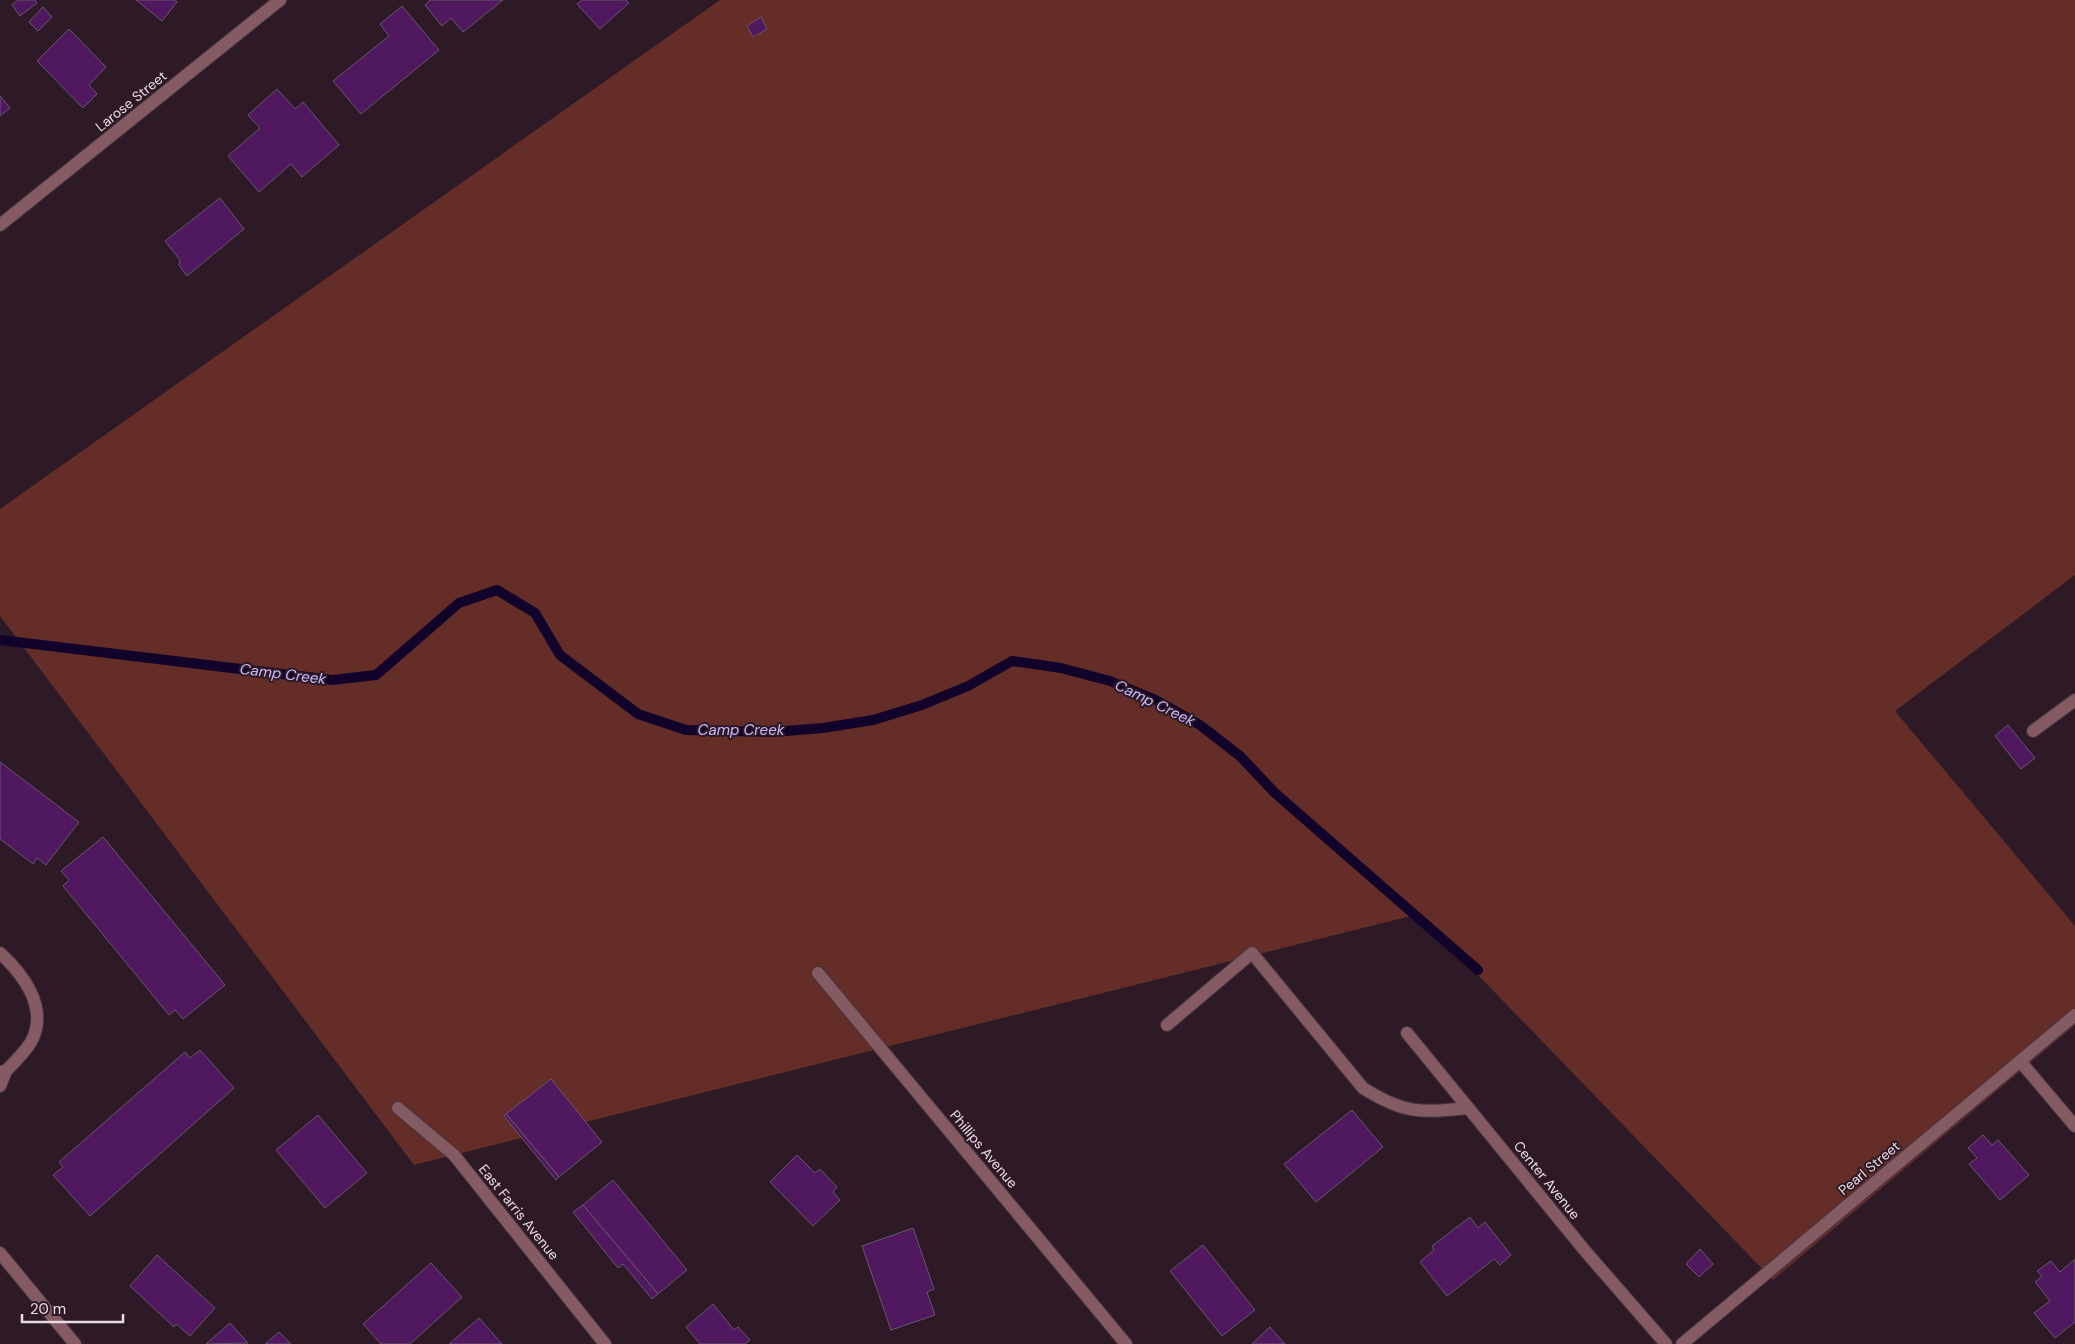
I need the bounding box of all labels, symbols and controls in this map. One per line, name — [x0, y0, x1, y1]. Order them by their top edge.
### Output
street label: Larose Street — [92, 67, 170, 135]
water label: Camp Creek — [239, 659, 328, 689]
water label: Camp Creek — [1112, 675, 1199, 731]
water label: Camp Creek — [698, 720, 785, 740]
street label: Phillips Avenue — [946, 1106, 1022, 1192]
street label: Center Avenue — [1510, 1137, 1584, 1223]
street label: Pearl Street — [1834, 1137, 1904, 1199]
street label: East Farris Avenue — [475, 1160, 563, 1264]
scale bar — [22, 1292, 124, 1324]
text: 20 m — [30, 1299, 66, 1319]

